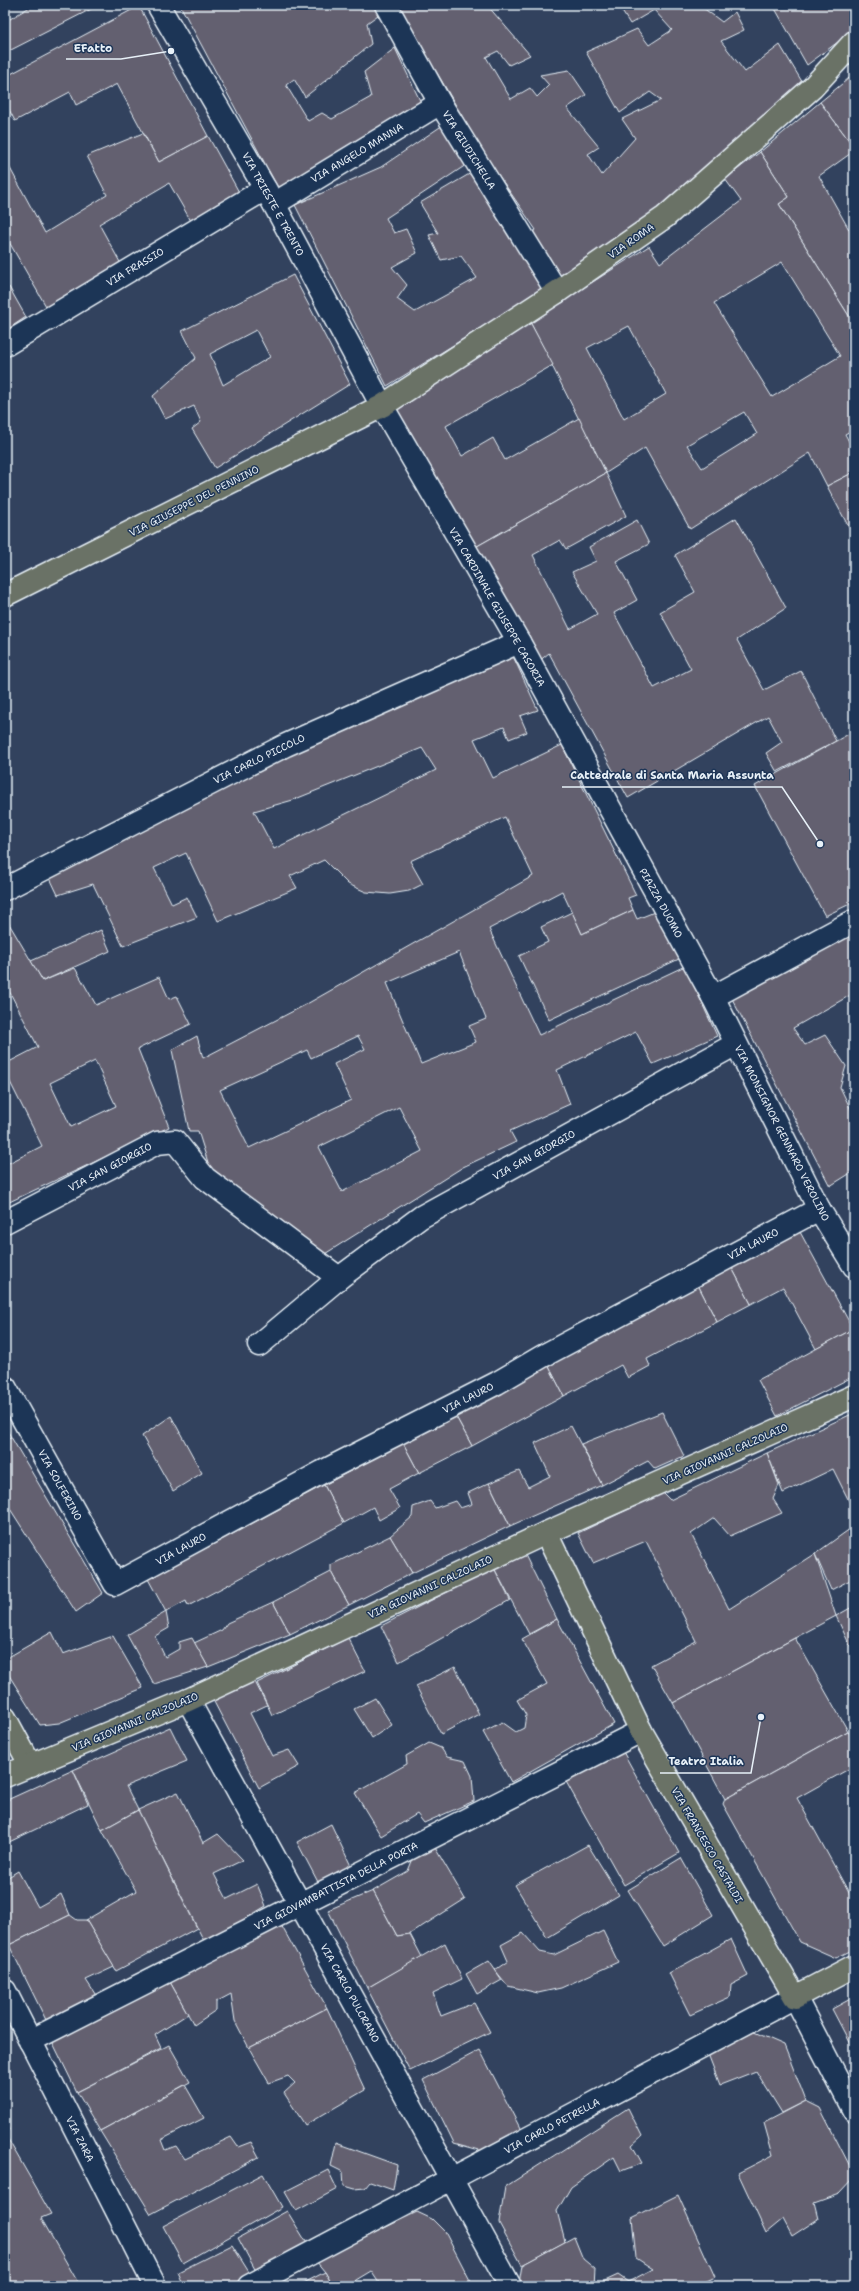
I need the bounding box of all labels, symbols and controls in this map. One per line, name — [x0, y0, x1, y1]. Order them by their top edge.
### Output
callout: EFatto — [66, 36, 121, 59]
text: EFatto — [74, 41, 112, 56]
street label: VIA GIUDICHELLA — [439, 108, 499, 192]
street label: VIA ANGELO MANNA — [308, 120, 406, 186]
street label: VIA TRIESTE E TRENTO — [239, 150, 307, 258]
street label: VIA ROMA — [605, 220, 657, 262]
street label: VIA FRASSIO — [104, 245, 166, 289]
street label: VIA GIUSEPPE DEL PENNINO — [127, 463, 261, 539]
street label: VIA CARDINALE GIUSEPPE CASORIA — [446, 525, 548, 689]
street label: VIA CARLO PICCOLO — [211, 731, 307, 787]
callout: Cattedrale di Santa Maria Assunta — [562, 764, 782, 787]
text: Cattedrale di Santa Maria Assunta — [570, 768, 774, 783]
street label: PIAZZA DUOMO — [636, 866, 686, 940]
street label: VIA MONSIGNOR GENNARO VEROLINO — [732, 1043, 832, 1223]
street label: VIA SAN GIORGIO — [490, 1127, 578, 1183]
street label: VIA SAN GIORGIO — [66, 1140, 154, 1194]
street label: VIA LAURO — [725, 1225, 781, 1263]
street label: VIA LAURO — [440, 1380, 496, 1416]
street label: VIA GIOVANNI CALZOLAIO — [660, 1420, 790, 1488]
street label: VIA SOLFERINO — [35, 1447, 85, 1523]
street label: VIA LAURO — [153, 1530, 209, 1568]
street label: VIA GIOVANNI CALZOLAIO — [366, 1552, 494, 1622]
street label: VIA GIOVANNI CALZOLAIO — [70, 1689, 200, 1755]
callout: Teatro Italia — [660, 1750, 751, 1773]
text: Teatro Italia — [669, 1754, 744, 1769]
street label: VIA FRANCESCO CASTALDI — [668, 1785, 746, 1906]
street label: VIA GIOVAMBATTISTA DELLA PORTA — [252, 1839, 420, 1933]
street label: VIA CARLO PULCRANO — [317, 1941, 383, 2045]
street label: VIA CARLO PETRELLA — [502, 2095, 602, 2157]
street label: VIA ZARA — [63, 2114, 97, 2164]

